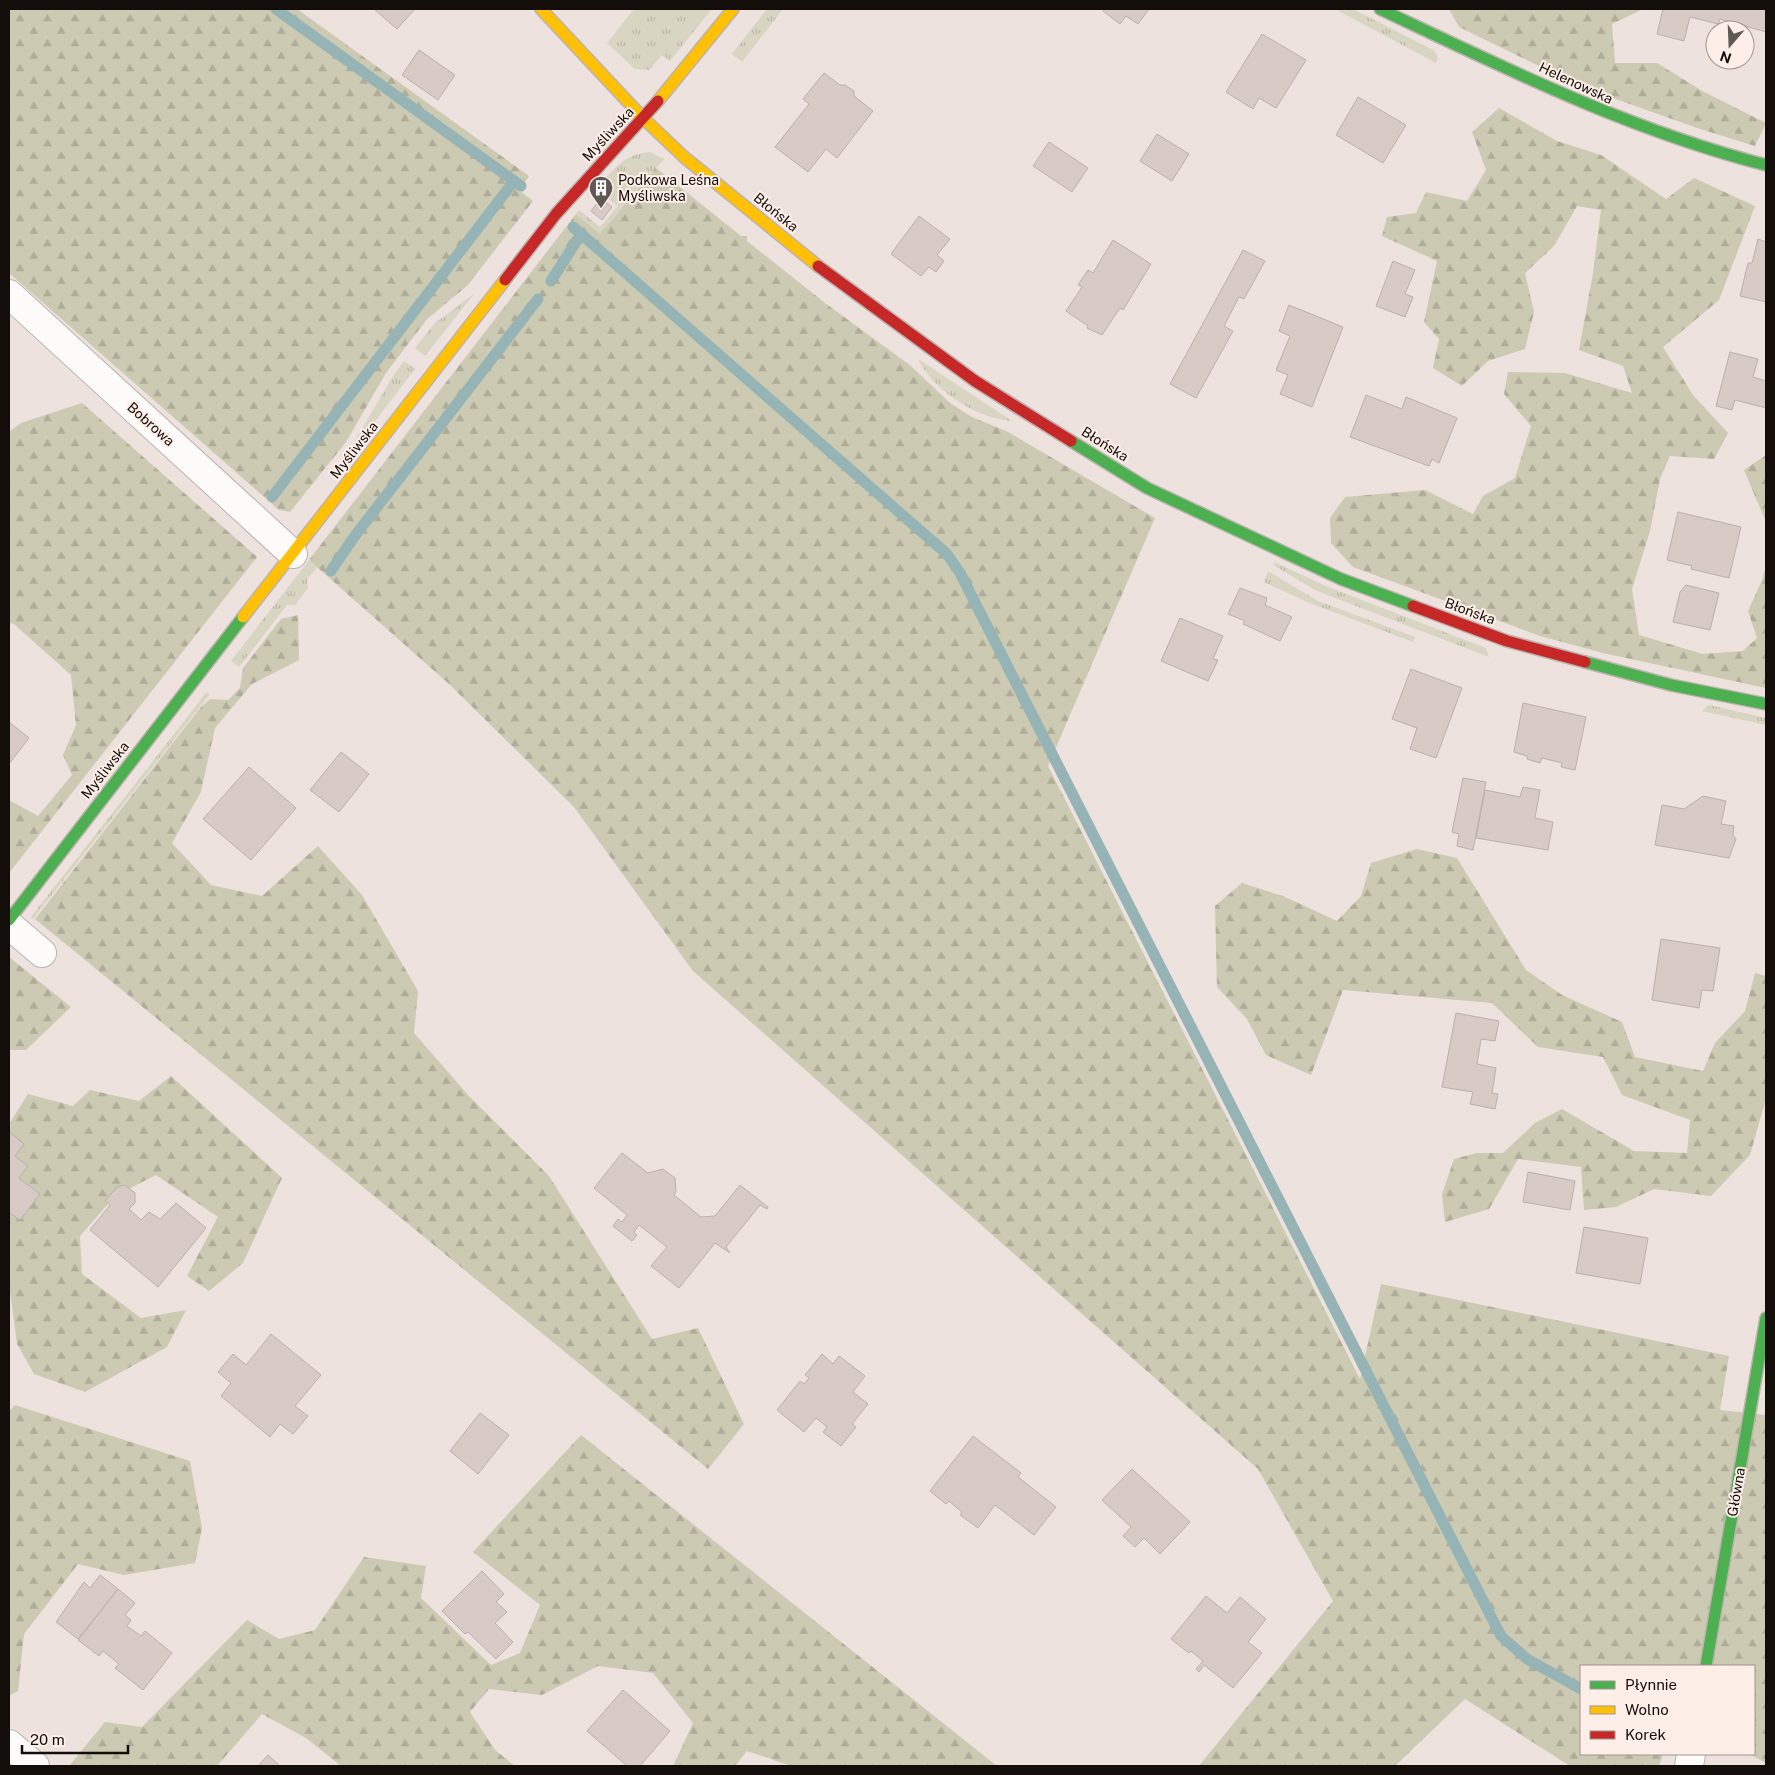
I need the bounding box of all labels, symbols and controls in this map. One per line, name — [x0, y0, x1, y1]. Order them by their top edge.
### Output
north arrow — [1705, 20, 1755, 70]
text: N — [1718, 48, 1734, 67]
street label: Helenowska — [1537, 59, 1615, 107]
street label: Myśliwska — [579, 104, 637, 164]
place label: Podkowa Leśna Myśliwska — [618, 172, 719, 204]
building icon: Podkowa Leśna Myśliwska — [588, 175, 614, 209]
street label: Błońska — [751, 189, 801, 235]
street label: Bobrowa — [124, 399, 178, 449]
street label: Myśliwska — [327, 418, 381, 482]
street label: Błońska — [1079, 423, 1131, 465]
street label: Błońska — [1443, 595, 1497, 627]
street label: Myśliwska — [78, 738, 132, 802]
street label: Główna — [1724, 1466, 1748, 1518]
legend — [1580, 1665, 1755, 1755]
text: Płynnie — [1625, 1676, 1677, 1693]
text: Wolno — [1625, 1701, 1669, 1718]
scale bar — [22, 1722, 129, 1754]
text: Korek — [1625, 1726, 1666, 1743]
text: 20 m — [30, 1731, 65, 1748]

